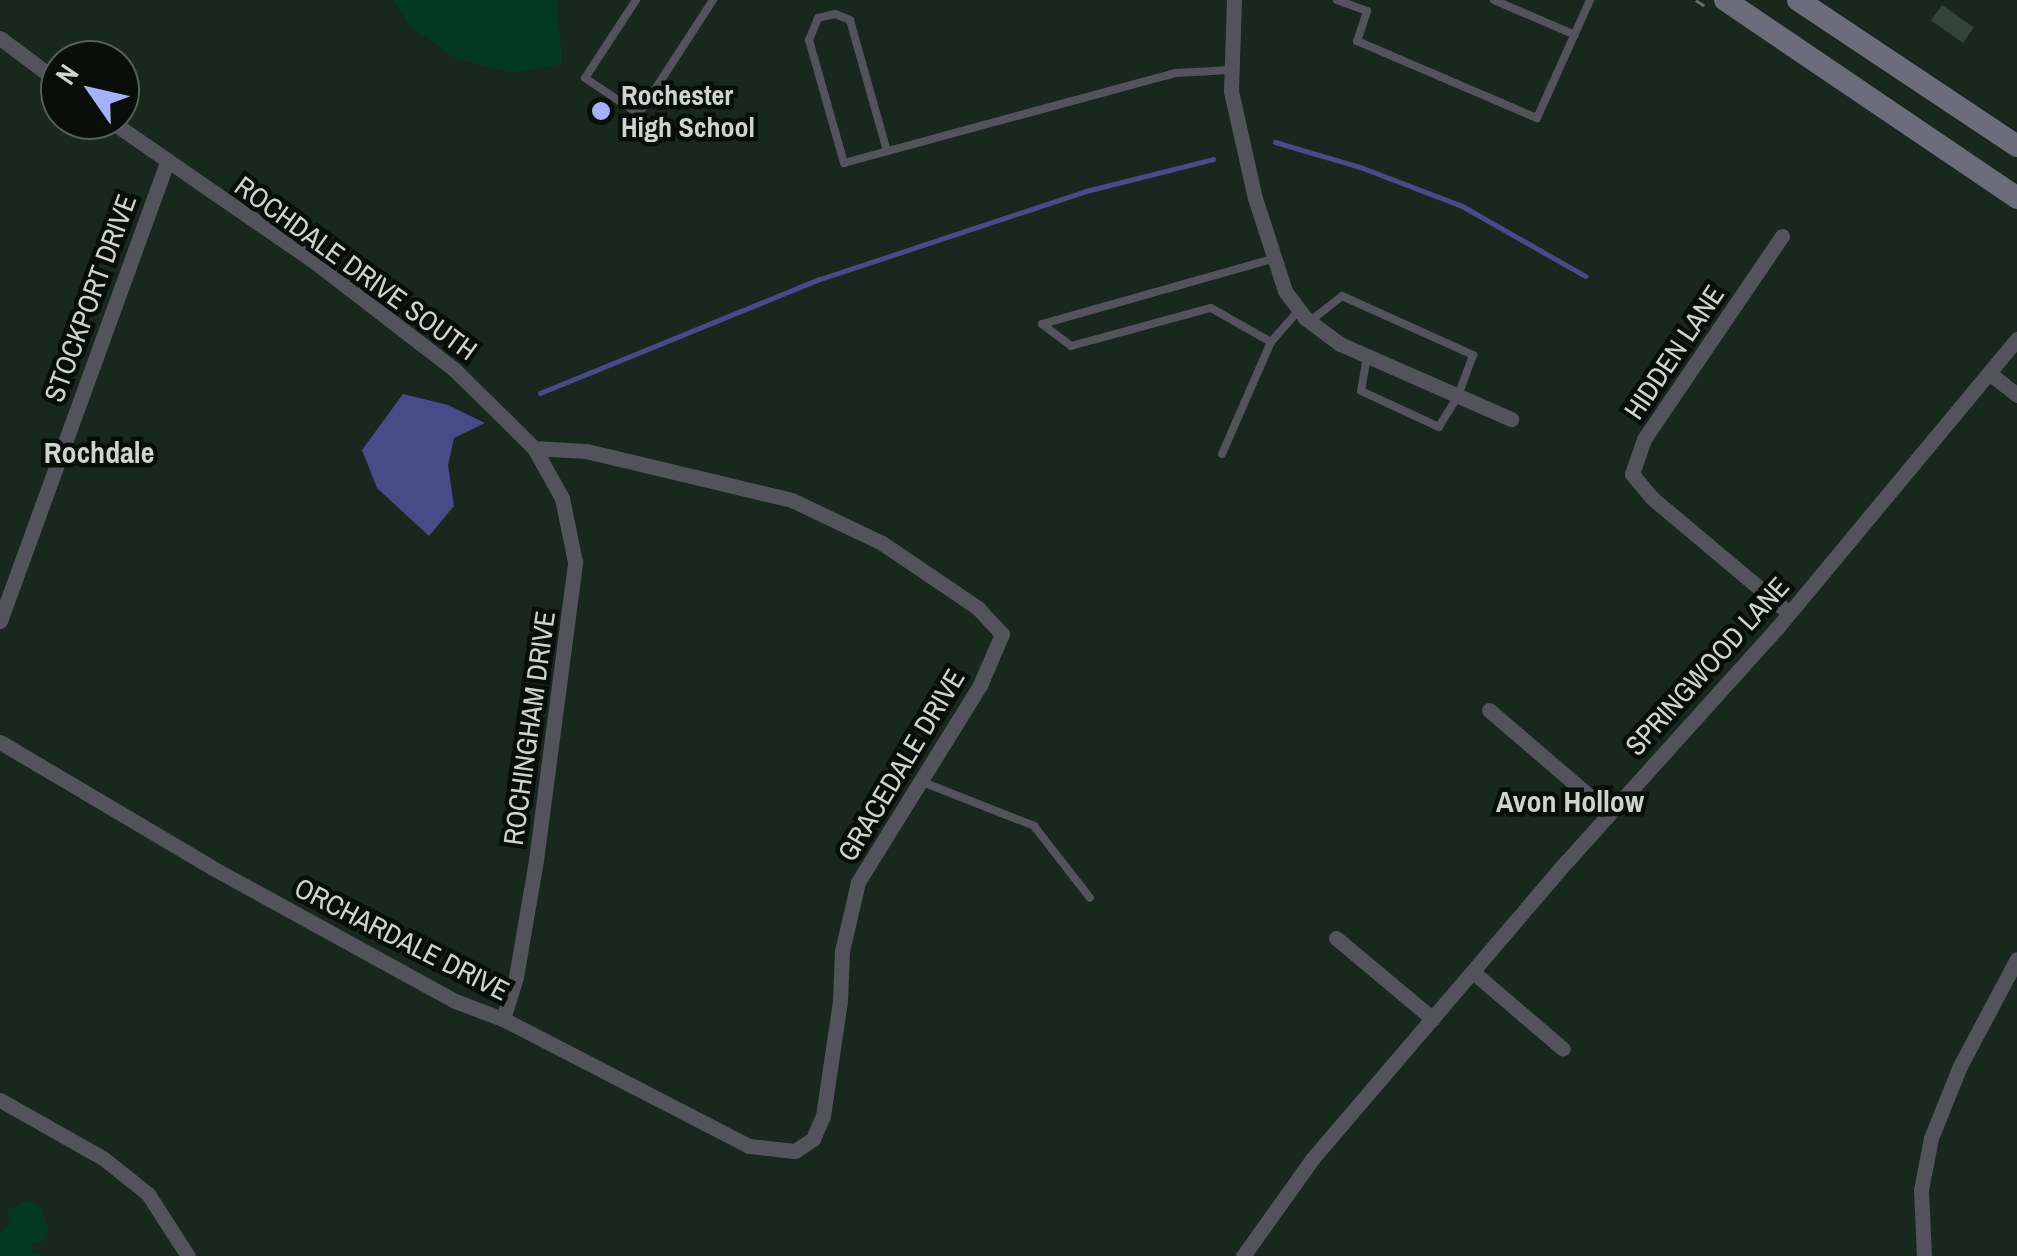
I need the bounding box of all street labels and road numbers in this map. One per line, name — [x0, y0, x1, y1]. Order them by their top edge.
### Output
street label: ROCHDALE DRIVE SOUTH — [228, 169, 484, 367]
street label: STOCKPORT DRIVE — [37, 190, 143, 406]
street label: HIDDEN LANE — [1617, 279, 1731, 425]
street label: SPRINGWOOD LANE — [1618, 570, 1796, 762]
street label: ROCHINGHAM DRIVE — [496, 609, 562, 847]
street label: GRACEDALE DRIVE — [830, 663, 972, 867]
street label: ORCHARDALE DRIVE — [289, 870, 515, 1008]

